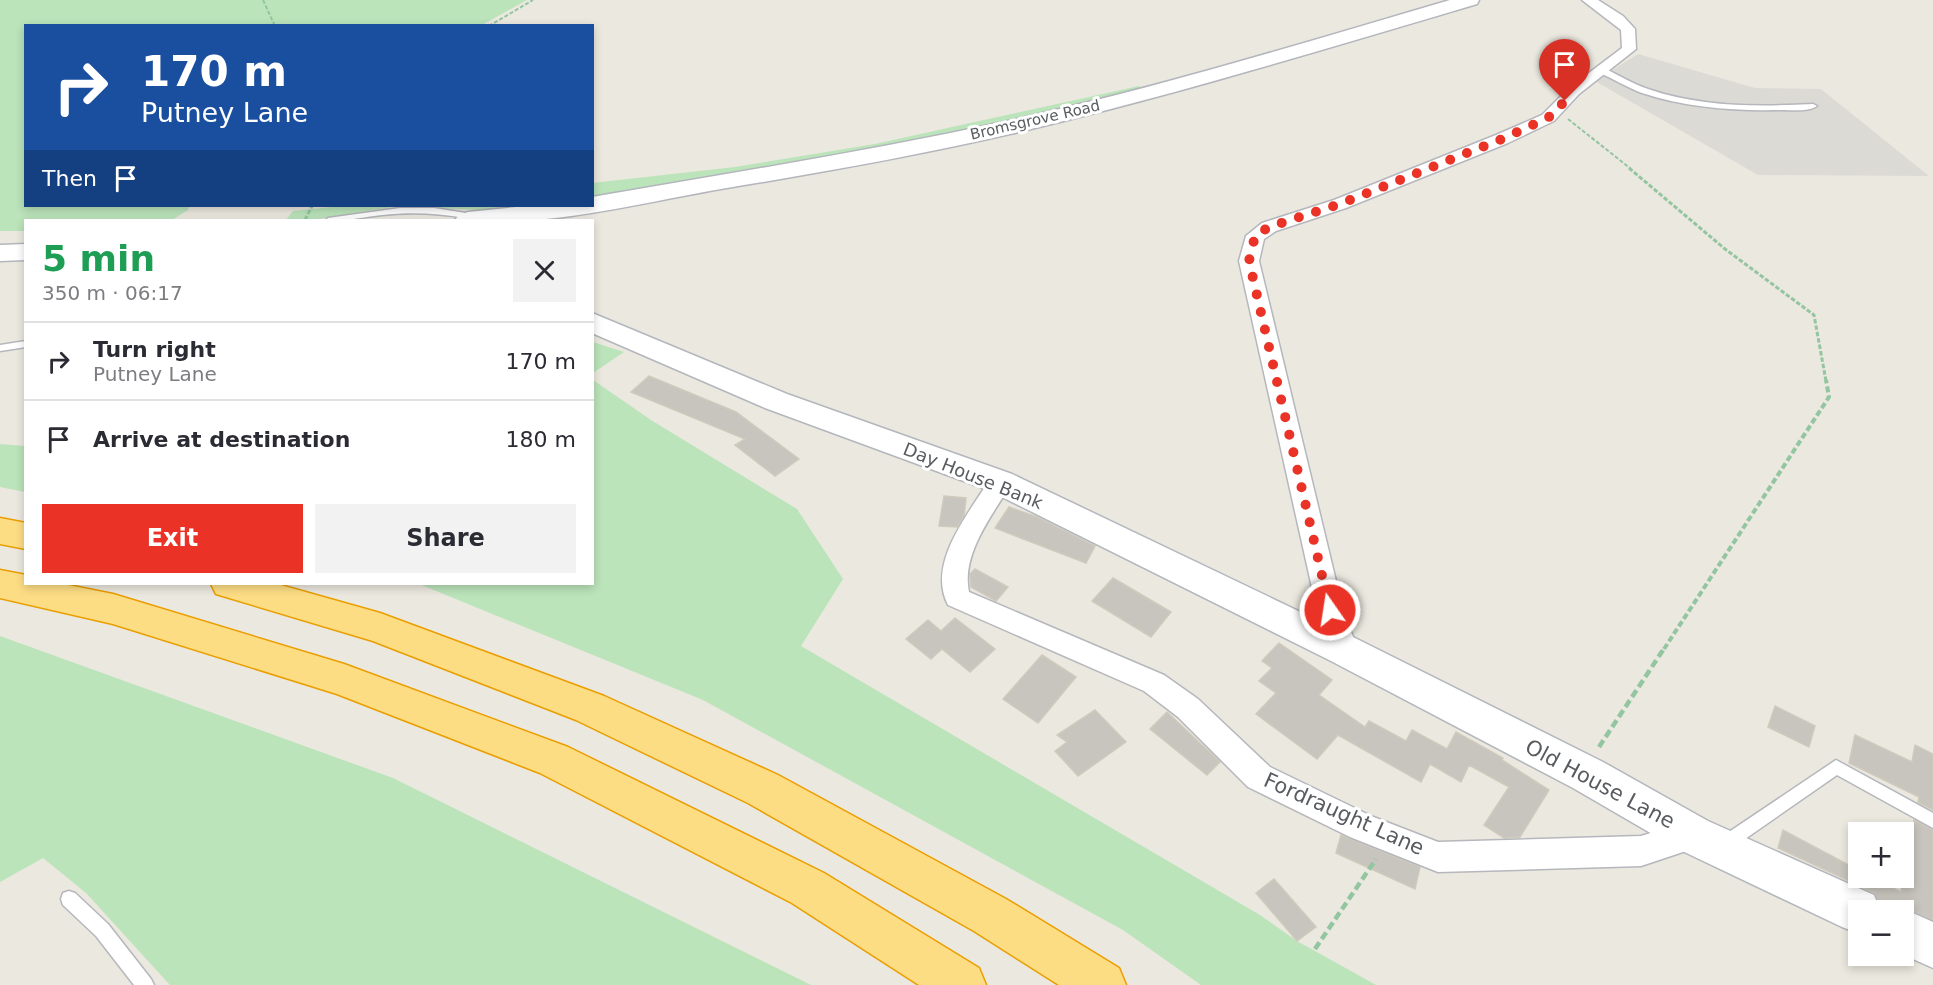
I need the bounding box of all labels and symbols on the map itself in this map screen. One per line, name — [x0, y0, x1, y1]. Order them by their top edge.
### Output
pin — [1539, 39, 1590, 101]
street label: Bromsgrove Road — [968, 96, 1102, 144]
street label: Day House Bank — [900, 438, 1047, 513]
position arrow — [1298, 578, 1362, 642]
street label: Old House Lane — [1521, 735, 1679, 833]
street label: Fordraught Lane — [1260, 768, 1428, 860]

